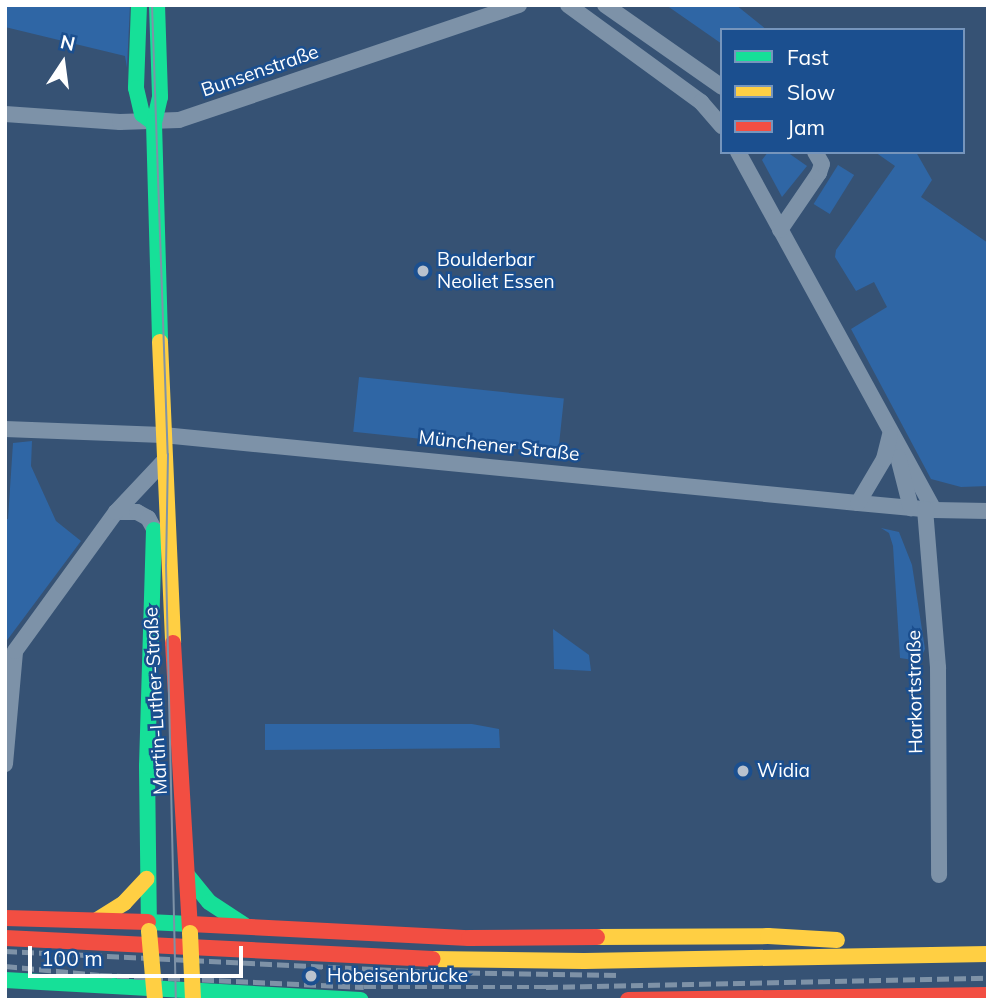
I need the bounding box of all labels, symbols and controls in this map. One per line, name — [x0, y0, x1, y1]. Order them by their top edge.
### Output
north arrow — [28, 28, 98, 98]
legend — [720, 28, 965, 154]
text: N — [58, 29, 77, 56]
street label: Bunsenstraße — [198, 40, 322, 102]
text: Fast — [787, 44, 829, 70]
text: Slow — [787, 79, 835, 105]
text: Jam — [787, 114, 825, 140]
place label: Boulderbar Neoliet Essen — [437, 249, 555, 293]
marker: Boulderbar Neoliet Essen — [415, 263, 431, 279]
street label: Münchener Straße — [417, 426, 581, 466]
street label: Martin-Luther-Straße — [140, 607, 172, 795]
street label: Harkortstraße — [903, 630, 927, 754]
place label: Widia — [757, 760, 810, 782]
marker: Widia — [735, 763, 751, 779]
scale bar — [32, 932, 247, 976]
text: 100 m — [41, 945, 103, 971]
place label: Hobeisenbrücke — [327, 965, 468, 987]
marker: Hobeisenbrücke — [301, 966, 321, 986]

